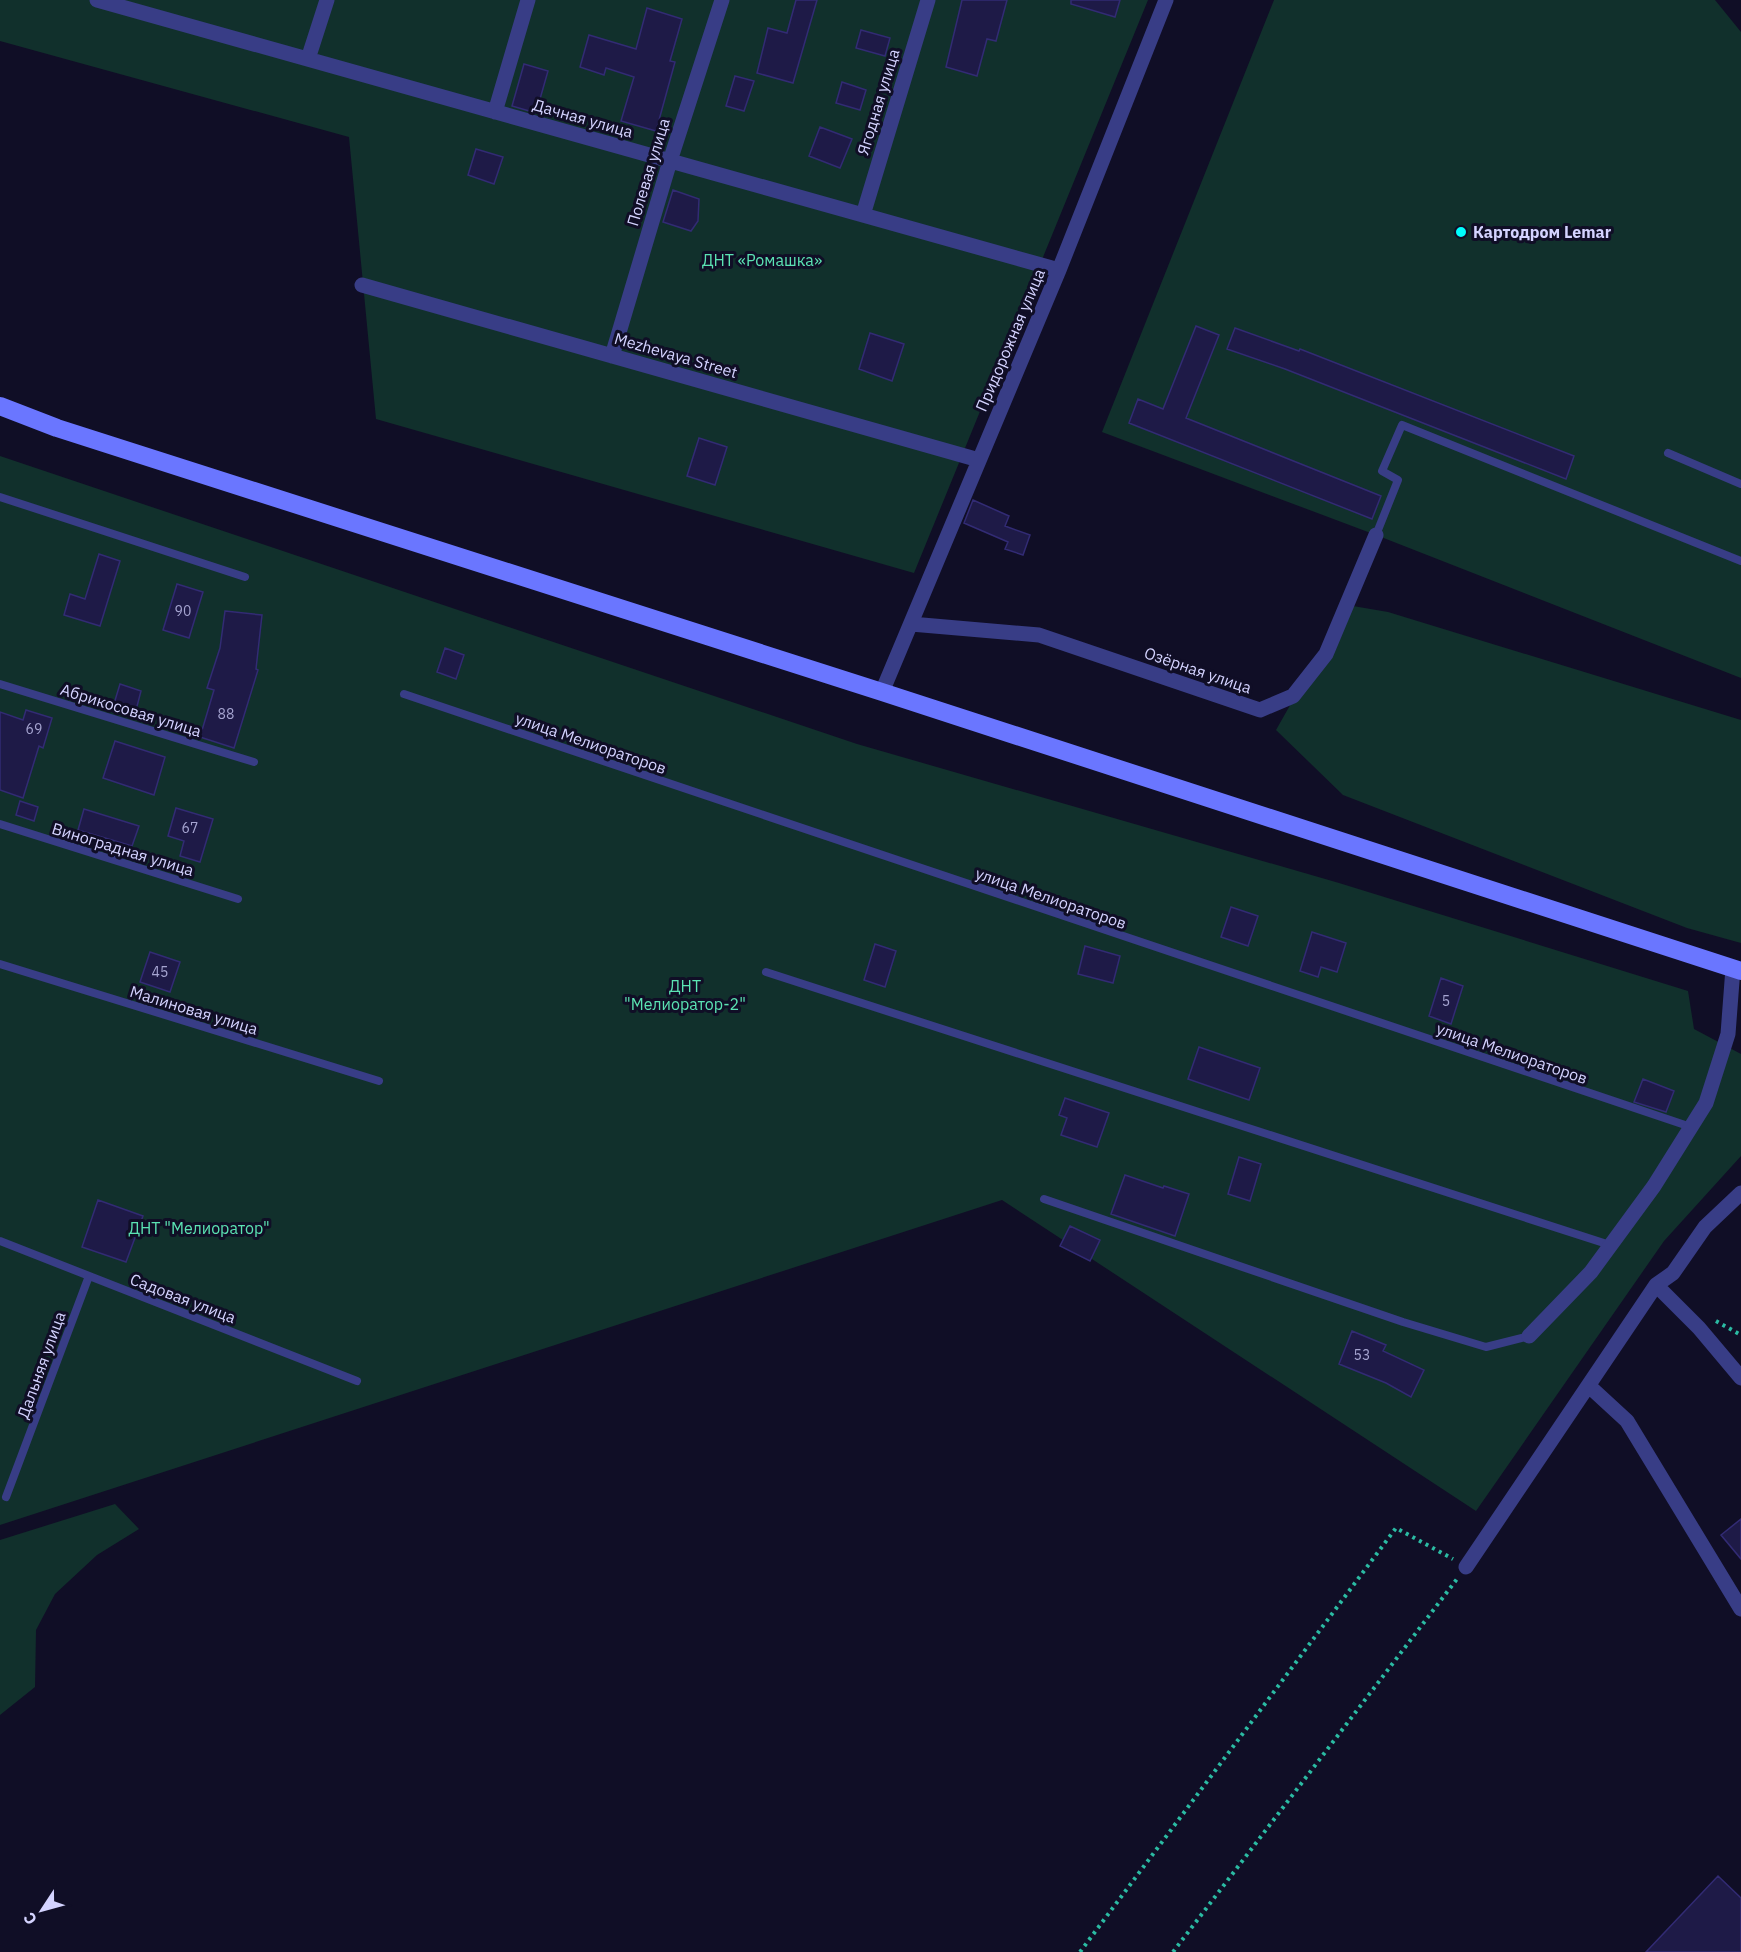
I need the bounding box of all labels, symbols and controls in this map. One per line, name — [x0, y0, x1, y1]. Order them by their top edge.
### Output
street label: Ягодная улица — [852, 46, 904, 158]
street label: Дачная улица — [531, 94, 636, 142]
street label: Полевая улица — [622, 115, 674, 228]
place label: Картодром Lemar — [1473, 222, 1612, 242]
marker: Картодром Lemar — [1454, 225, 1468, 239]
park label: ДНТ «Ромашка» — [702, 250, 822, 270]
street label: Придорожная улица — [971, 265, 1049, 414]
street label: Mezhevaya Street — [612, 328, 740, 382]
house number: 90 — [175, 602, 191, 620]
street label: Озёрная улица — [1142, 642, 1255, 698]
street label: Абрикосовая улица — [58, 679, 204, 741]
house number: 88 — [218, 705, 234, 723]
street label: улица Мелиораторов — [513, 708, 669, 778]
house number: 69 — [26, 720, 42, 738]
street label: Виноградная улица — [50, 818, 197, 880]
house number: 67 — [182, 819, 198, 837]
street label: улица Мелиораторов — [973, 863, 1129, 933]
house number: 45 — [152, 963, 168, 981]
park label: ДНТ "Мелиоратор-2" — [624, 976, 746, 1014]
street label: Малиновая улица — [128, 981, 261, 1039]
house number: 5 — [1442, 992, 1450, 1010]
street label: улица Мелиораторов — [1434, 1018, 1590, 1088]
park label: ДНТ "Мелиоратор" — [128, 1218, 270, 1238]
street label: Садовая улица — [127, 1269, 239, 1327]
street label: Дальняя улица — [12, 1308, 70, 1421]
house number: 53 — [1354, 1346, 1370, 1364]
north arrow — [12, 1880, 72, 1940]
text: С — [19, 1909, 41, 1929]

